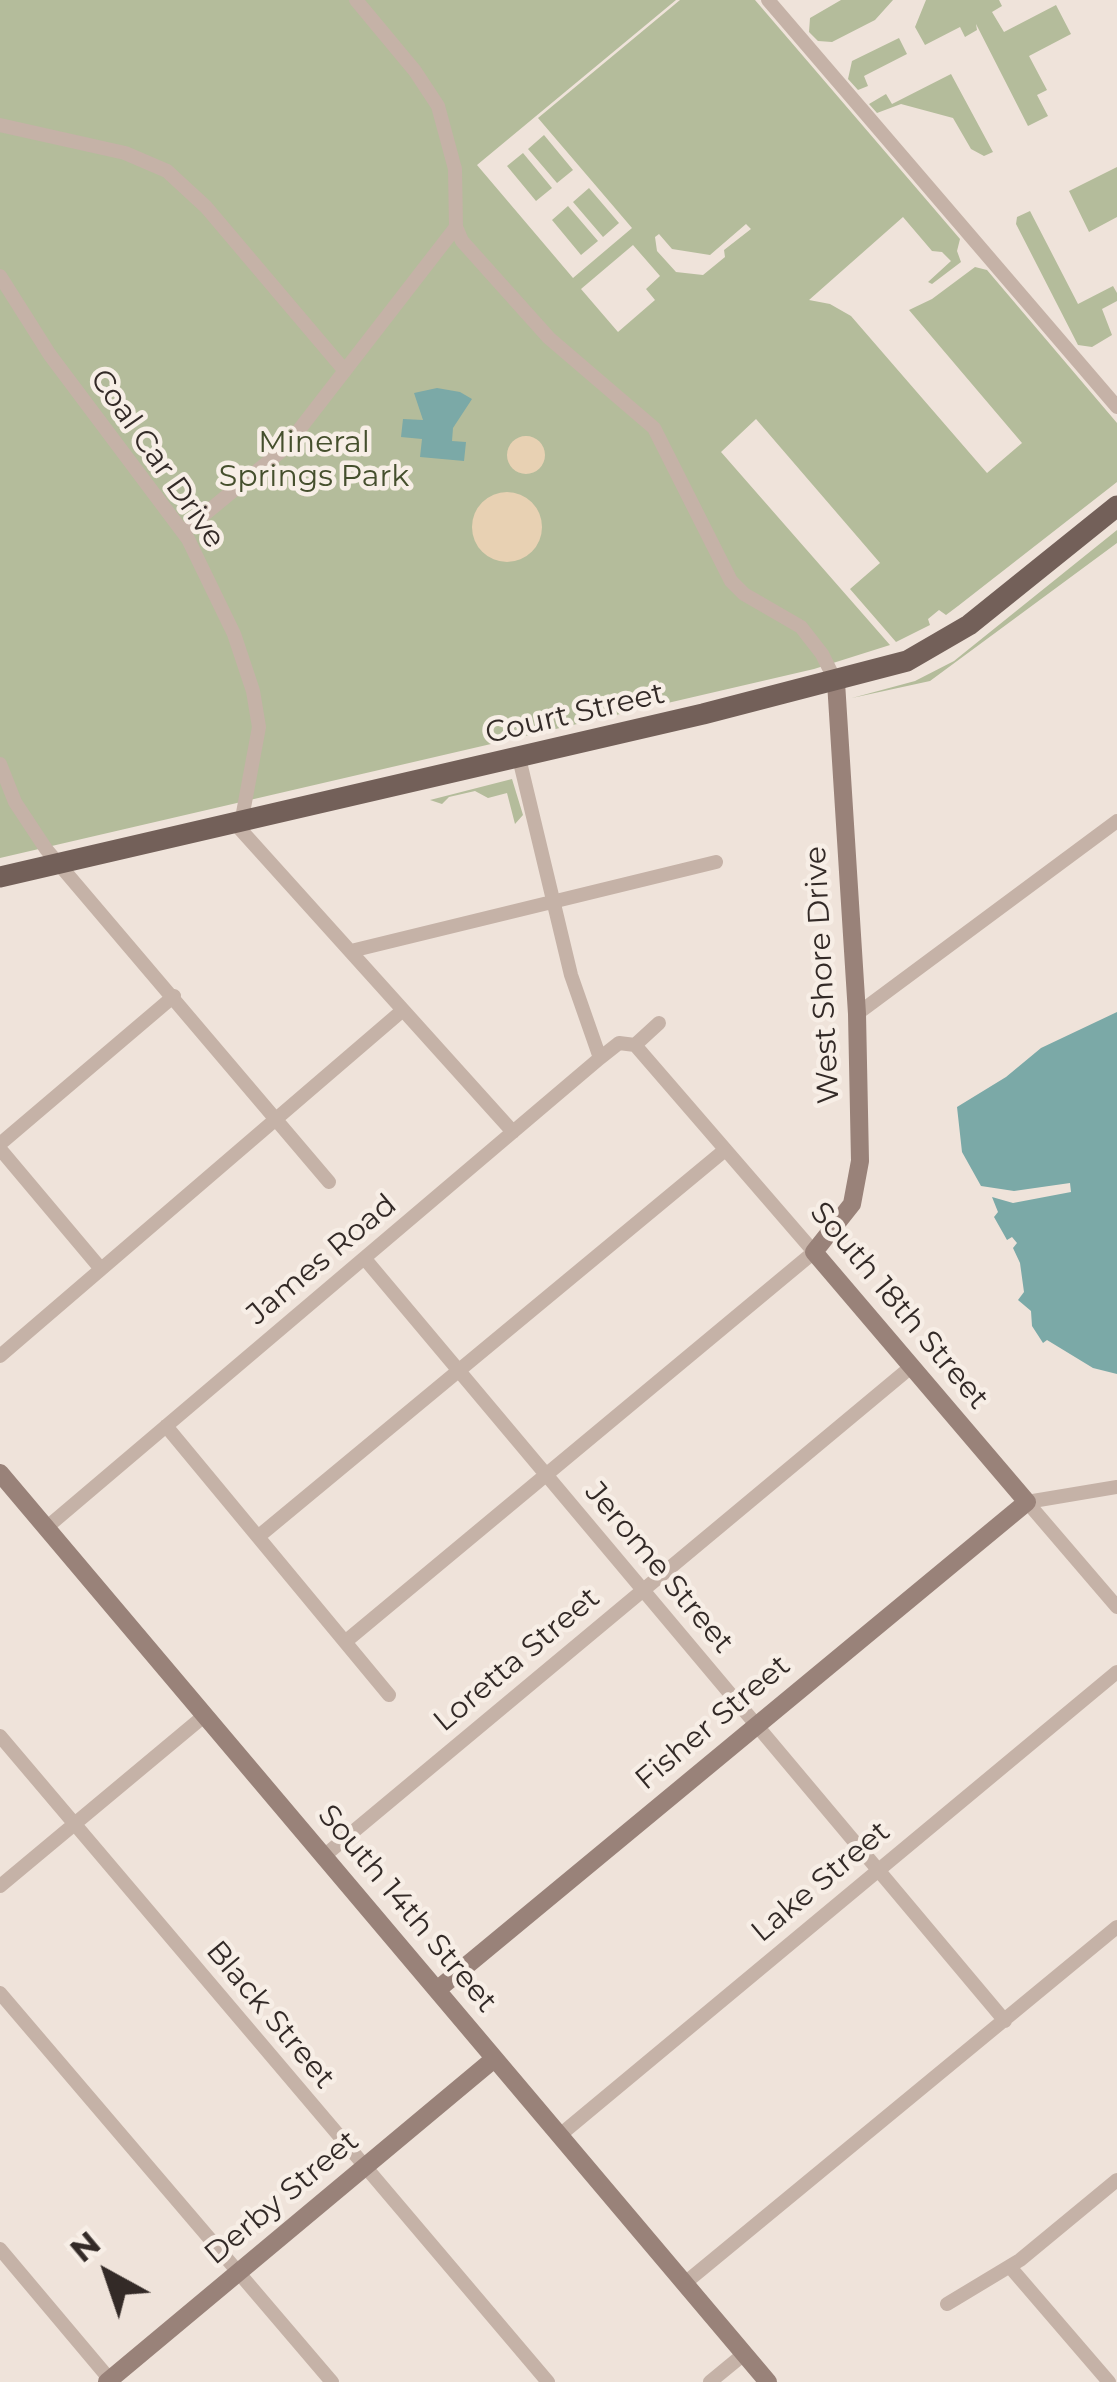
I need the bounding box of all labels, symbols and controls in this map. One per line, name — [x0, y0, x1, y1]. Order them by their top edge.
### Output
street label: Coal Car Drive — [82, 363, 232, 555]
park label: Mineral Springs Park — [219, 425, 409, 496]
street label: Court Street — [482, 676, 668, 752]
street label: West Shore Drive — [798, 845, 848, 1105]
street label: James Road — [240, 1187, 404, 1333]
street label: South 18th Street — [802, 1195, 996, 1417]
street label: Jerome Street — [577, 1475, 741, 1661]
street label: Loretta Street — [427, 1580, 607, 1740]
street label: Fisher Street — [628, 1648, 798, 1798]
street label: South 14th Street — [310, 1798, 504, 2020]
street label: Lake Street — [745, 1814, 897, 1950]
street label: Black Street — [198, 1934, 342, 2096]
street label: Derby Street — [198, 2123, 366, 2273]
north arrow — [48, 2214, 168, 2334]
text: N — [62, 2223, 108, 2270]

